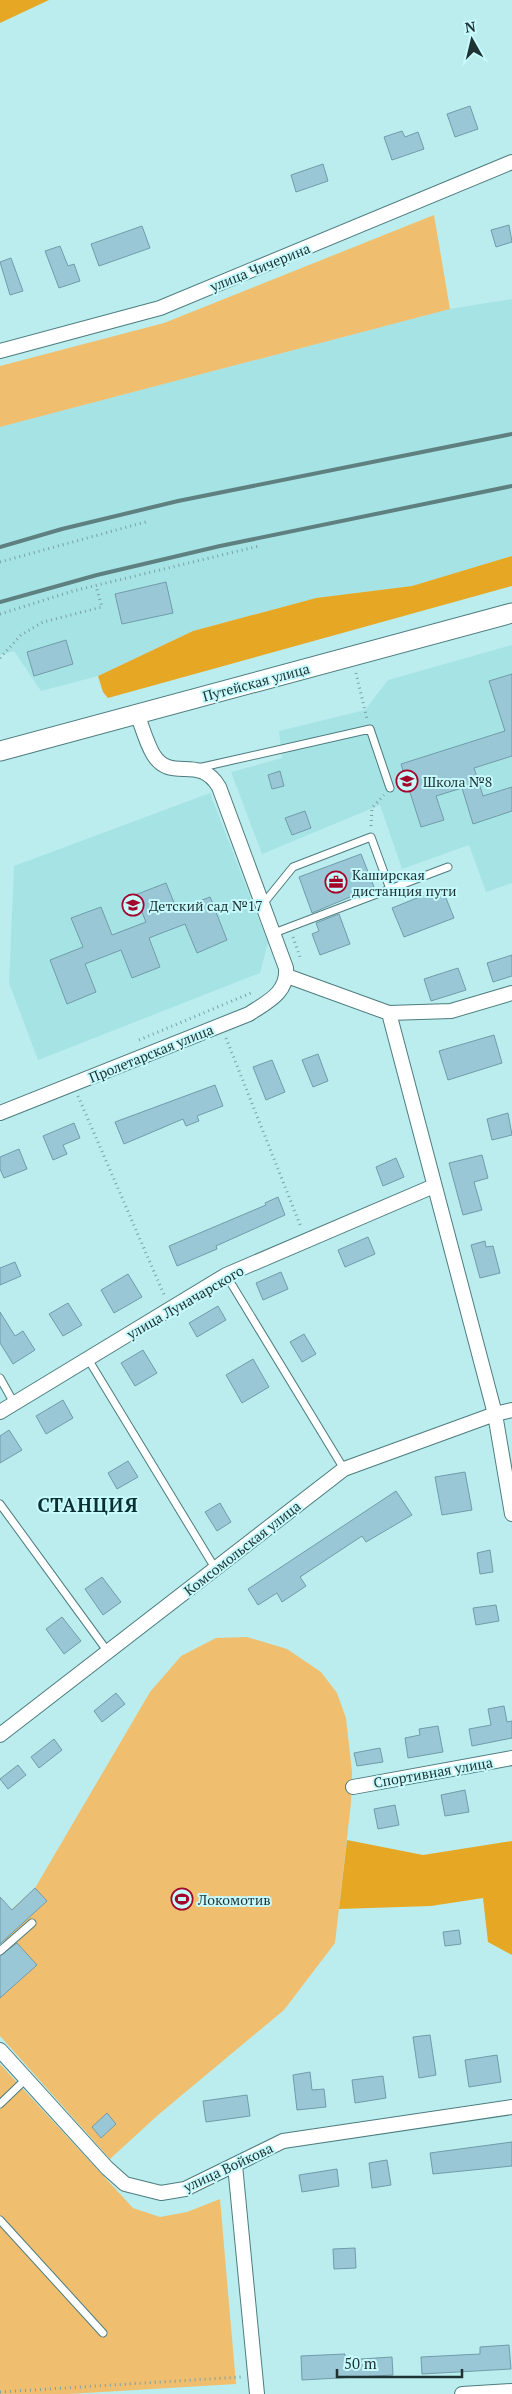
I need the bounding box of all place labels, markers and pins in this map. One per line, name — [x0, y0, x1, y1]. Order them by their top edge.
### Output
school or university icon: Школа №8 — [395, 769, 419, 793]
place label: Школа №8 — [423, 772, 492, 791]
place label: Каширская дистанция пути — [352, 865, 457, 900]
office icon: Каширская дистанция пути — [324, 870, 348, 894]
school or university icon: Детский сад №17 — [121, 893, 145, 917]
place label: Детский сад №17 — [149, 896, 263, 915]
sports icon: Локомотив — [170, 1887, 194, 1911]
place label: Локомотив — [197, 1890, 271, 1909]

